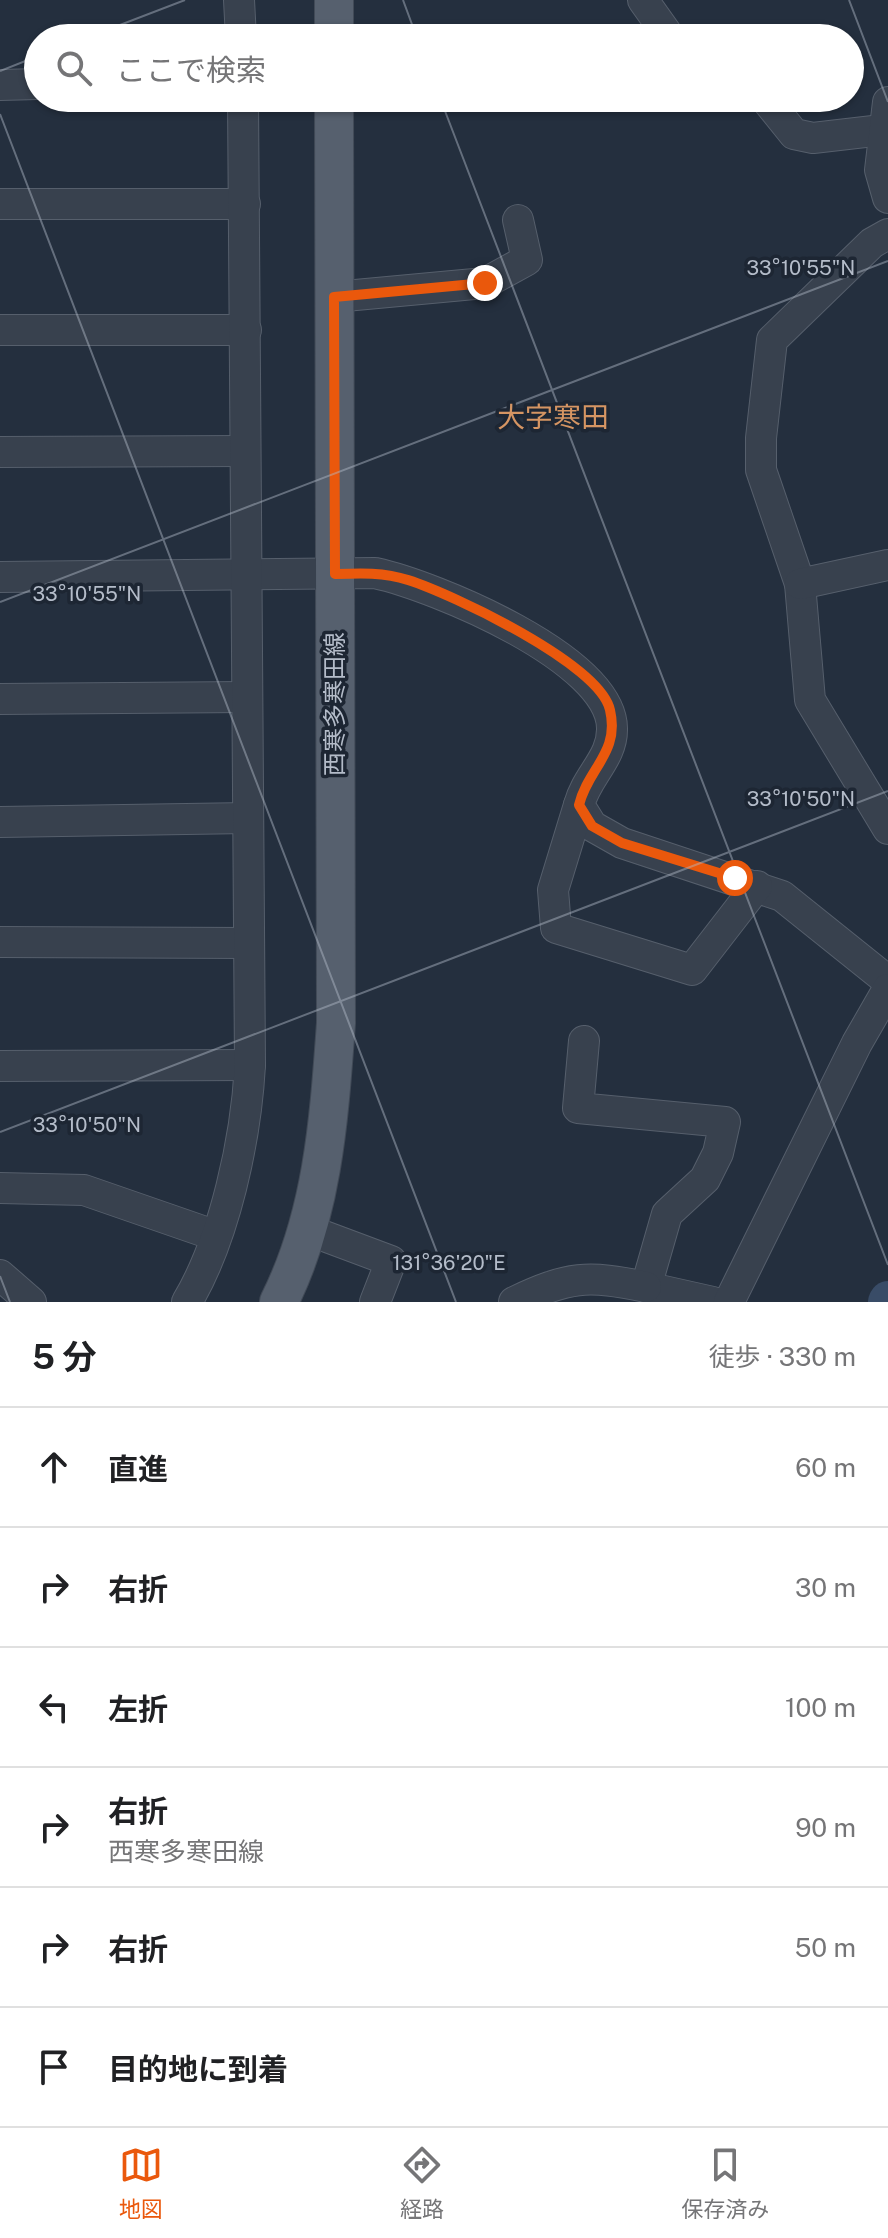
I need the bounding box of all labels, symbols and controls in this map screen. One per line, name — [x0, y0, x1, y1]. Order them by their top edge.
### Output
search box — [24, 24, 864, 112]
icon: search — [52, 46, 96, 90]
text: ここで検索 — [116, 52, 266, 88]
text: 33°10'55"N — [747, 256, 855, 280]
route end — [467, 265, 503, 301]
district label: 大字寒田 — [497, 400, 609, 433]
text: 33°10'55"N — [33, 582, 141, 606]
street label: 西寒多寒田線 — [320, 632, 348, 776]
text: 33°10'50"N — [747, 787, 855, 811]
route start — [717, 860, 753, 896]
text: 33°10'50"N — [33, 1113, 141, 1137]
text: 131°36'20"E — [392, 1251, 506, 1275]
text: 5 分 — [32, 1337, 97, 1377]
text: 徒歩 · 330 m — [708, 1341, 856, 1372]
icon: ahead — [32, 1445, 76, 1489]
text: 直進 — [108, 1451, 168, 1487]
text: 60 m — [795, 1452, 856, 1483]
icon: right — [32, 1565, 76, 1609]
text: 右折 — [108, 1571, 168, 1607]
text: 30 m — [795, 1572, 856, 1603]
icon: left — [32, 1685, 76, 1729]
text: 左折 — [108, 1691, 168, 1727]
text: 100 m — [785, 1692, 856, 1723]
text: 右折 — [108, 1793, 168, 1829]
icon: right — [32, 1805, 76, 1849]
text: 90 m — [795, 1812, 856, 1843]
text: 西寒多寒田線 — [108, 1836, 264, 1867]
icon: right — [32, 1925, 76, 1969]
text: 右折 — [108, 1931, 168, 1967]
text: 50 m — [795, 1932, 856, 1963]
icon: arrive — [32, 2045, 76, 2089]
text: 目的地に到着 — [108, 2051, 288, 2087]
tab: 地図 — [119, 2143, 163, 2223]
tab: 経路 — [400, 2143, 444, 2223]
tab: 保存済み — [681, 2143, 769, 2223]

